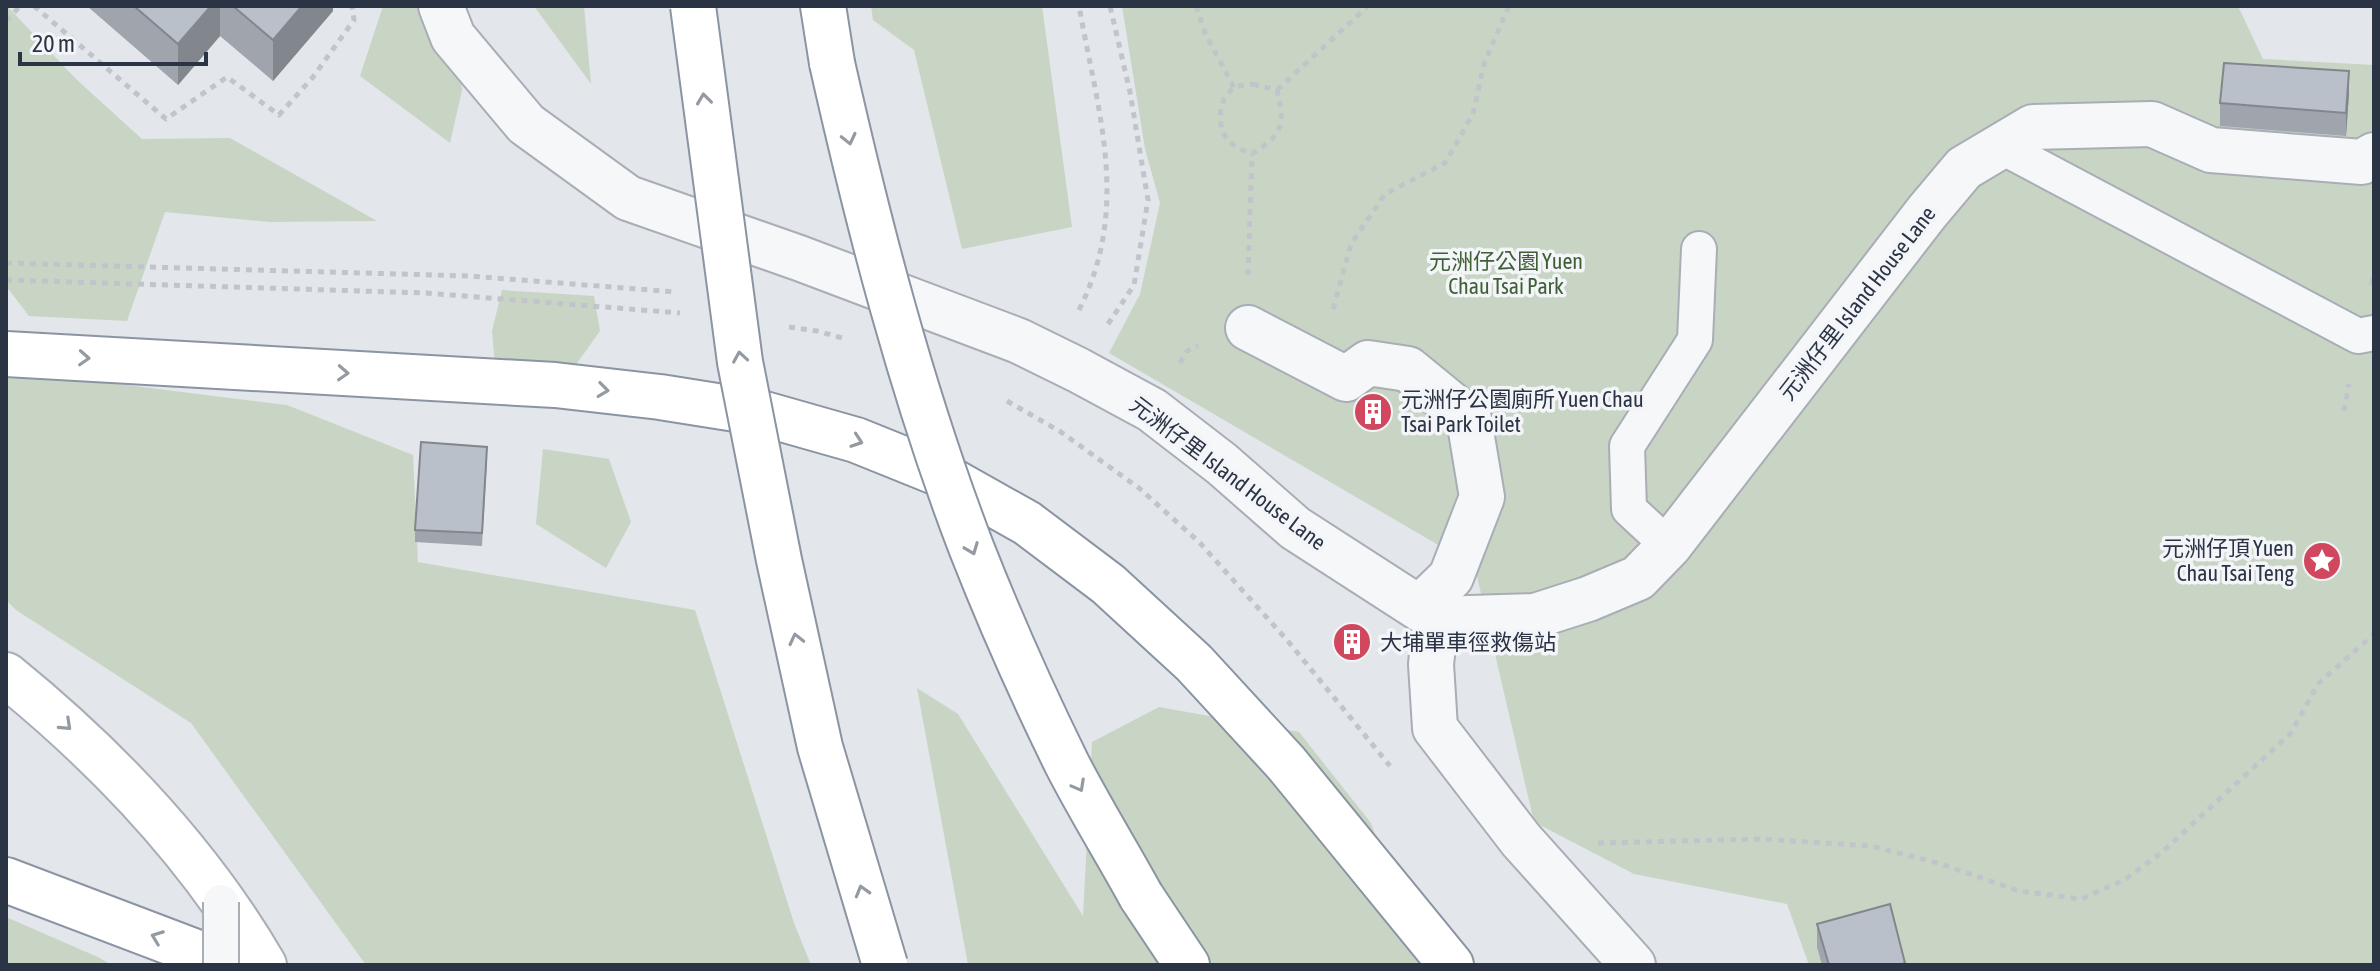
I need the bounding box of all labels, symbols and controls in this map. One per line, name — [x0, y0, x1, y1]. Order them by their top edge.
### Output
scale bar — [20, 16, 206, 66]
text: 20 m — [32, 30, 75, 57]
one-way arrow — [696, 92, 713, 105]
one-way arrow — [840, 132, 857, 146]
street label: 元洲仔里 Island House Lane — [1773, 201, 1941, 405]
park label: 元洲仔公園 Yuen Chau Tsai Park — [1429, 248, 1583, 299]
one-way arrow — [78, 349, 91, 366]
one-way arrow — [732, 350, 749, 364]
one-way arrow — [337, 364, 350, 381]
one-way arrow — [597, 382, 610, 399]
place label: 元洲仔公園廁所 Yuen Chau Tsai Park Toilet — [1401, 386, 1644, 437]
street label: 元洲仔里 Island House Lane — [1125, 391, 1331, 555]
building icon: 元洲仔公園廁所 Yuen Chau Tsai Park Toilet — [1352, 391, 1394, 433]
one-way arrow — [849, 432, 863, 448]
place label: 元洲仔頂 Yuen Chau Tsai Teng — [2162, 535, 2295, 586]
place icon: 元洲仔頂 Yuen Chau Tsai Teng — [2301, 540, 2343, 582]
one-way arrow — [962, 541, 979, 555]
building icon: 大埔單車徑救傷站 — [1331, 621, 1373, 663]
place label: 大埔單車徑救傷站 — [1380, 629, 1556, 655]
one-way arrow — [788, 633, 805, 646]
one-way arrow — [56, 715, 71, 729]
one-way arrow — [1069, 777, 1085, 792]
one-way arrow — [855, 884, 871, 898]
one-way arrow — [151, 930, 165, 947]

